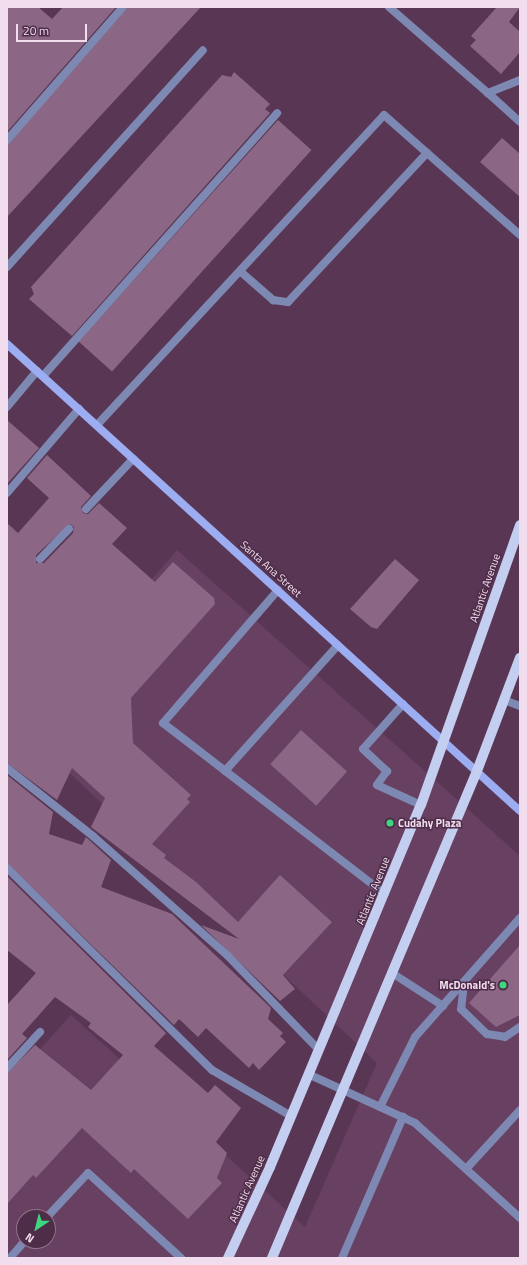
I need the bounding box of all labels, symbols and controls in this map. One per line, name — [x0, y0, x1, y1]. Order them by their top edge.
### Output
scale bar — [18, 16, 89, 42]
text: 20 m — [23, 21, 49, 40]
street label: Santa Ana Street — [238, 538, 304, 600]
street label: Atlantic Avenue — [467, 552, 503, 624]
place label: Cudahy Plaza — [398, 816, 461, 830]
marker: Cudahy Plaza — [385, 818, 395, 828]
street label: Atlantic Avenue — [353, 855, 393, 927]
place label: McDonald's — [439, 978, 495, 992]
marker: McDonald's — [498, 980, 508, 990]
street label: Atlantic Avenue — [226, 1153, 268, 1225]
north arrow — [16, 1209, 56, 1249]
text: N — [22, 1229, 37, 1247]

